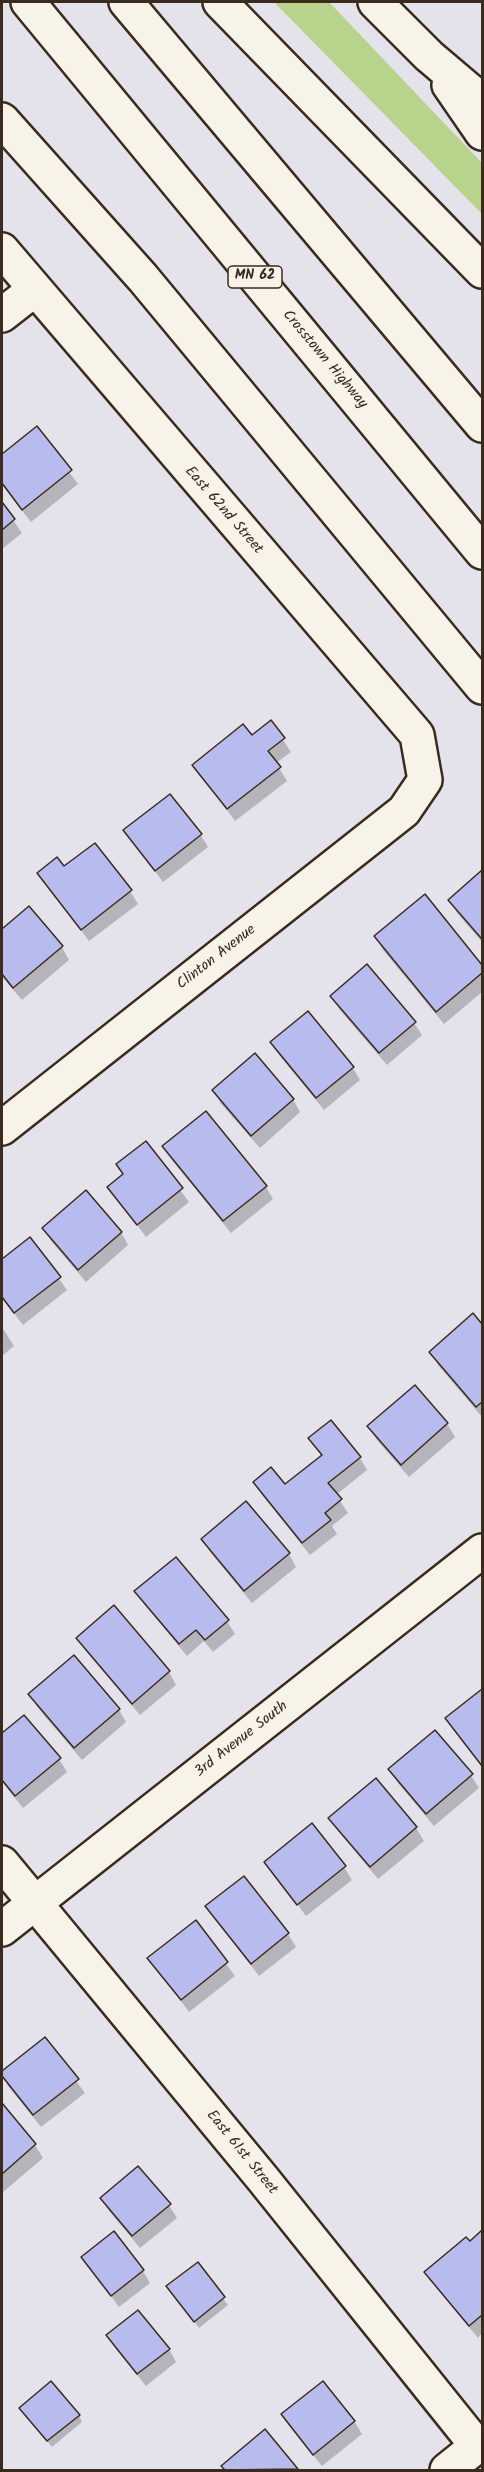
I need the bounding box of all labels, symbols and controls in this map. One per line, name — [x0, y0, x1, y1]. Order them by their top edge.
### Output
road number: MN 62 — [228, 266, 282, 288]
street label: Crosstown Highway — [278, 307, 370, 413]
street label: East 62nd Street — [180, 463, 266, 559]
street label: Clinton Avenue — [174, 922, 260, 994]
street label: 3rd Avenue South — [192, 1698, 292, 1782]
street label: East 61st Street — [201, 2107, 281, 2199]

